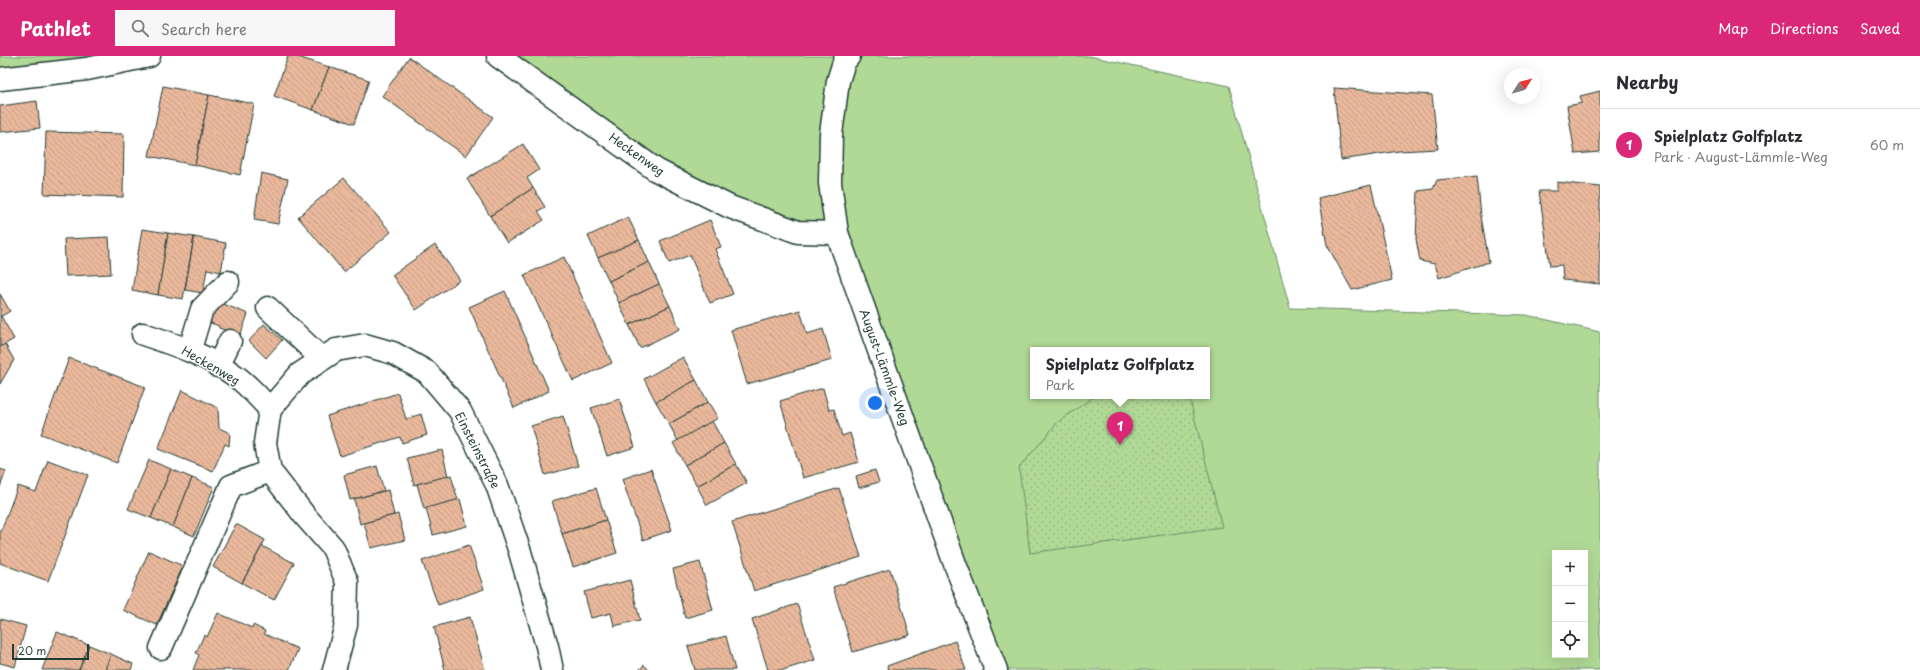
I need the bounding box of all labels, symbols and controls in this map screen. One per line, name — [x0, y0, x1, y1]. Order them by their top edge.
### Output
search box — [115, 10, 395, 46]
text: Pathlet — [20, 14, 91, 42]
icon: search — [129, 17, 151, 39]
text: Search here — [161, 17, 247, 40]
text: Map — [1718, 18, 1748, 39]
text: Directions — [1770, 18, 1838, 39]
text: Saved — [1860, 18, 1900, 39]
north arrow — [1504, 68, 1540, 104]
text: Nearby — [1616, 69, 1678, 95]
text: Spielplatz Golfplatz — [1654, 124, 1803, 147]
street label: Heckenweg — [605, 128, 669, 180]
text: 1 — [1626, 135, 1632, 154]
text: 60 m — [1870, 135, 1904, 154]
text: Park · August-Lämmle-Weg — [1654, 147, 1828, 166]
street label: August-Lämmle-Weg — [856, 306, 914, 428]
street label: Heckenweg — [178, 341, 244, 389]
popup — [1030, 347, 1210, 399]
text: Spielplatz Golfplatz — [1046, 352, 1194, 375]
text: Park — [1046, 375, 1075, 394]
your location — [865, 393, 885, 413]
street label: Einsteinstraße — [451, 409, 505, 491]
pin: 1 — [1107, 412, 1133, 445]
map controls — [1552, 550, 1588, 658]
button: + — [1552, 550, 1588, 586]
button: − — [1552, 586, 1588, 622]
button: locate — [1552, 622, 1588, 658]
scale bar — [12, 642, 89, 661]
text: 20 m — [18, 642, 46, 659]

